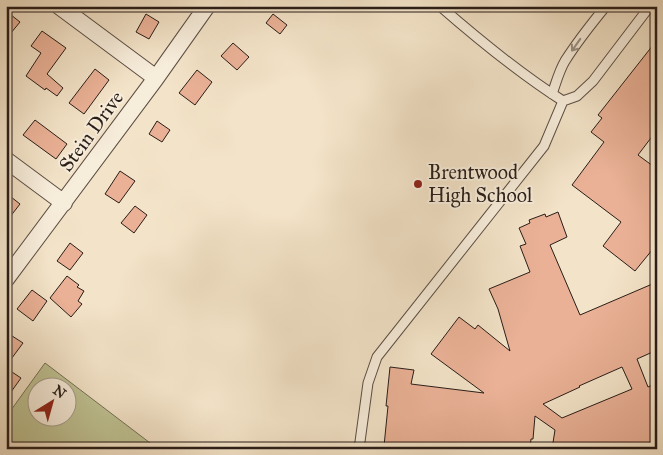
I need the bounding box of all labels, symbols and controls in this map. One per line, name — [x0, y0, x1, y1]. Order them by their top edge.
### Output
one-way arrow — [571, 38, 582, 51]
street label: Stein Drive — [54, 86, 128, 176]
place label: Brentwood High School — [428, 160, 533, 208]
marker: Brentwood High School — [412, 178, 424, 190]
north arrow — [28, 378, 78, 428]
text: N — [50, 382, 69, 402]

